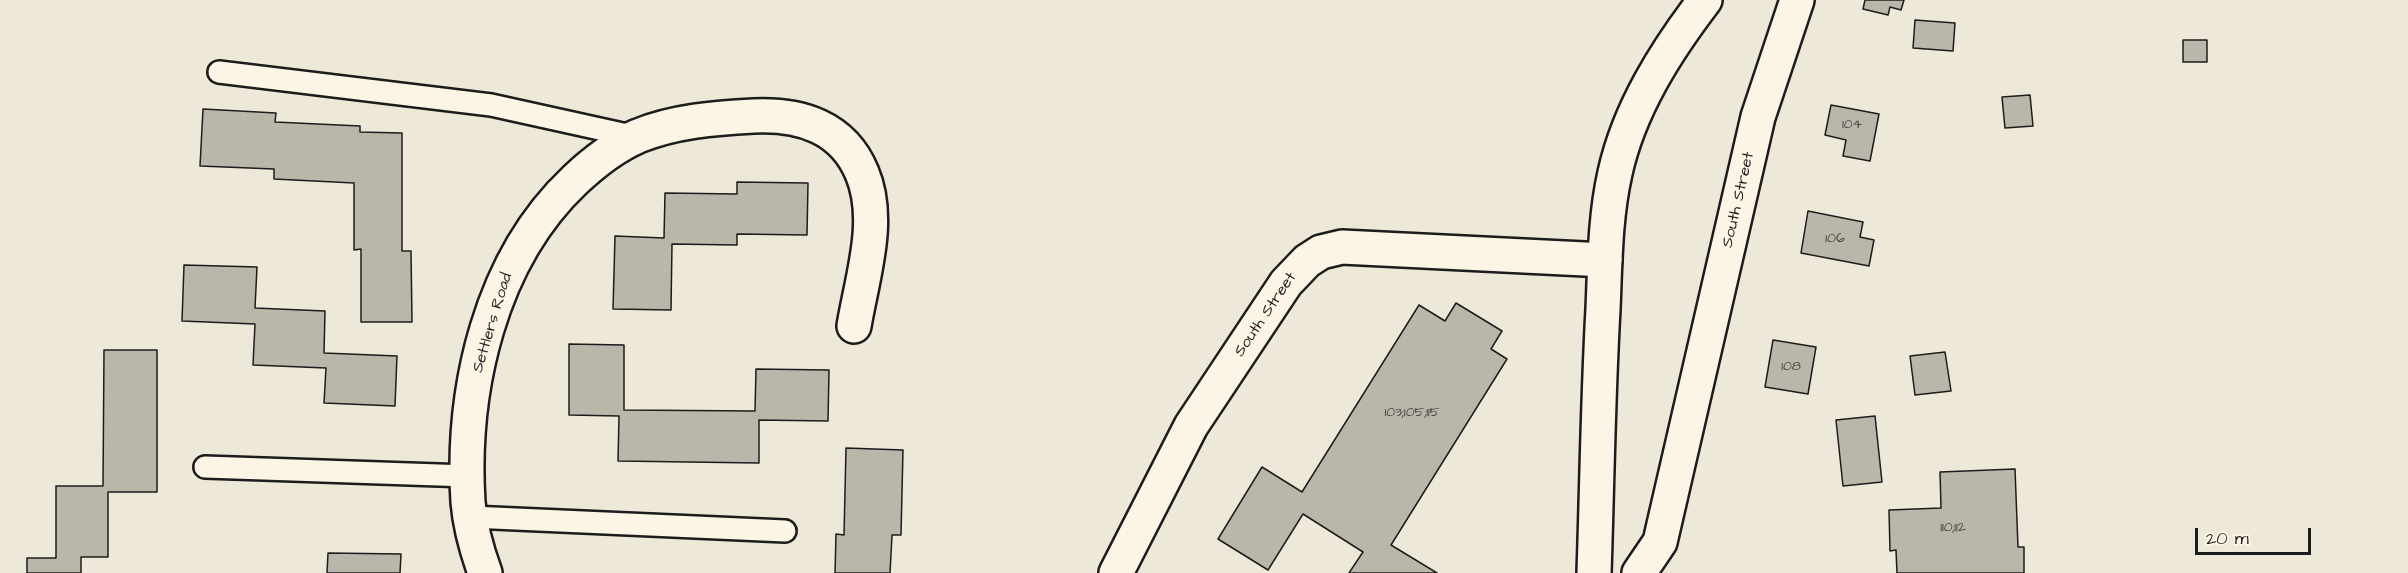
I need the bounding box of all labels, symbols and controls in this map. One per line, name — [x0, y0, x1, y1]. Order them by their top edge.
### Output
house number: 104 — [1842, 117, 1862, 133]
street label: South Street — [1719, 150, 1759, 250]
house number: 106 — [1825, 231, 1845, 247]
street label: South Street — [1231, 269, 1301, 361]
street label: Settlers Road — [469, 271, 517, 375]
house number: 108 — [1781, 359, 1801, 375]
house number: 103;105;115 — [1384, 405, 1440, 421]
scale bar — [2198, 516, 2314, 554]
house number: 110;112 — [1940, 520, 1966, 536]
text: 20 m — [2206, 526, 2249, 551]

